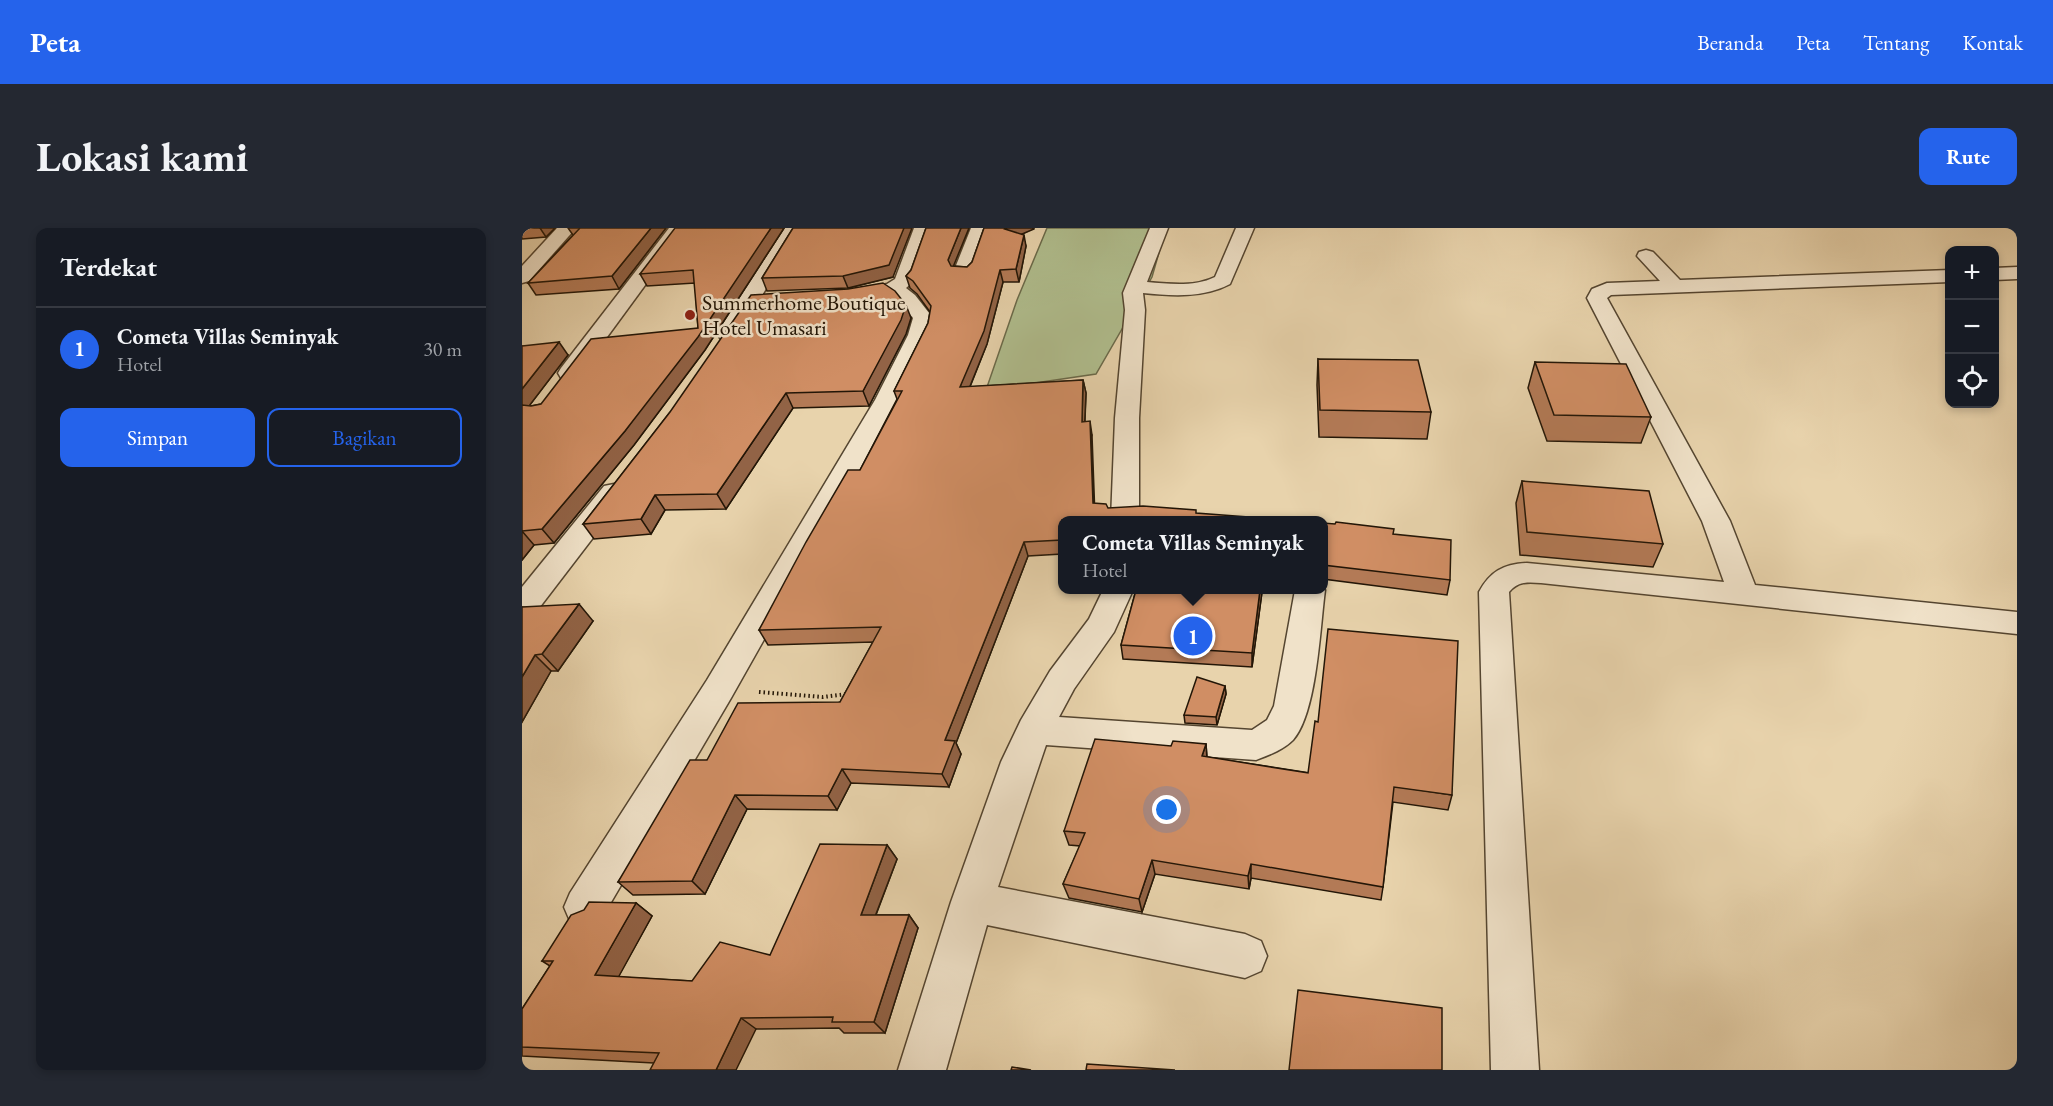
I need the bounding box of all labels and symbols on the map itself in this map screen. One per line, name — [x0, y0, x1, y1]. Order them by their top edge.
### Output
place label: Summerhome Boutique Hotel Umasari — [702, 288, 906, 342]
marker: Summerhome Boutique Hotel Umasari — [683, 308, 697, 322]
pin: 1 — [1174, 614, 1212, 658]
your location — [1152, 795, 1181, 824]

